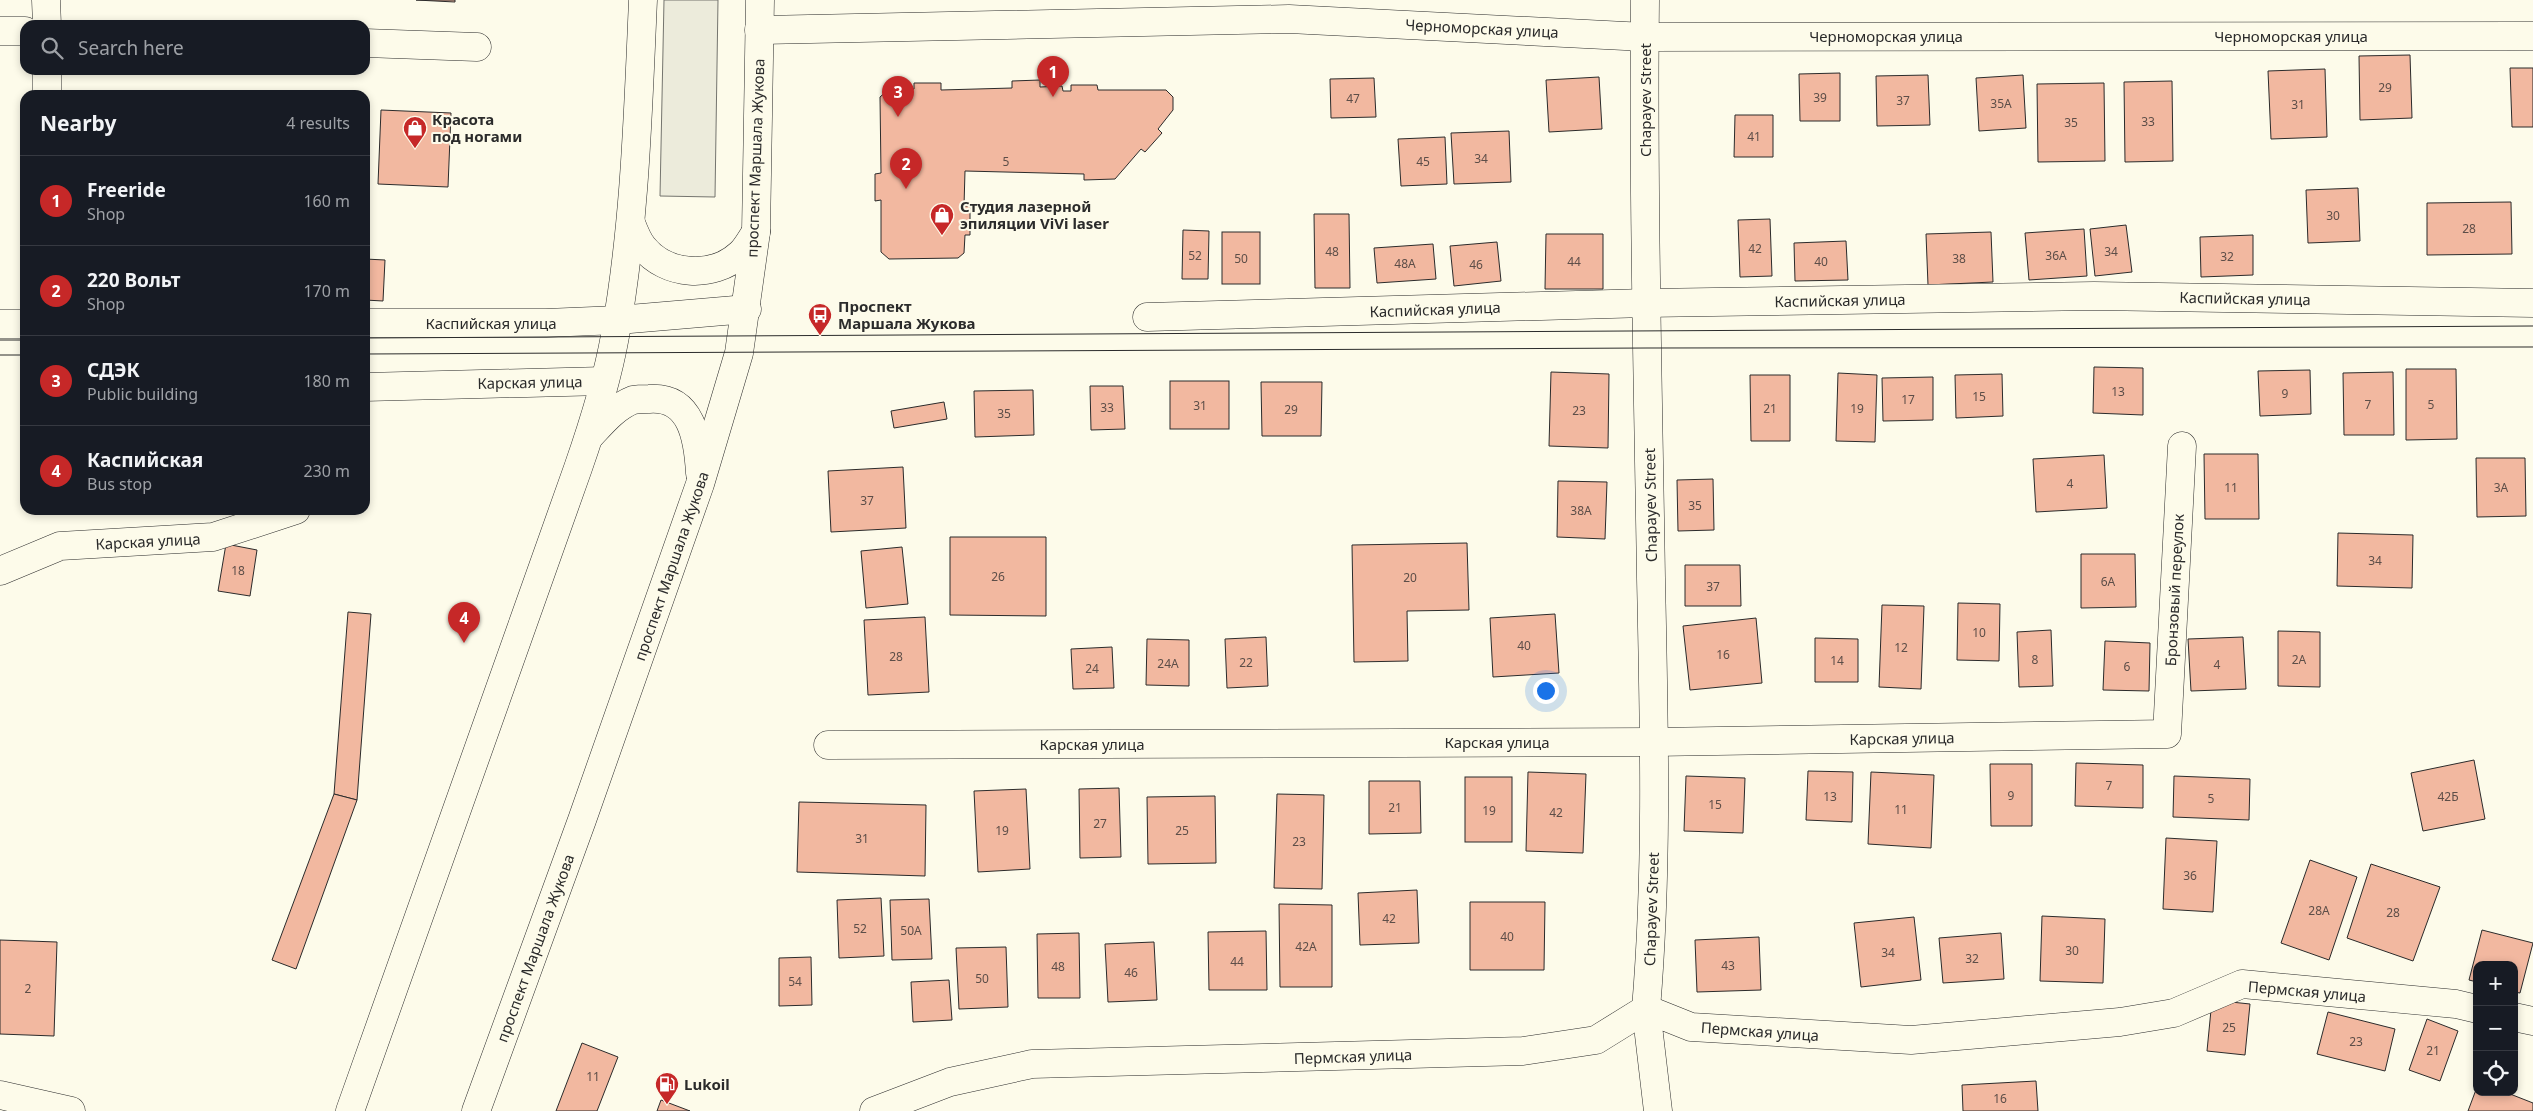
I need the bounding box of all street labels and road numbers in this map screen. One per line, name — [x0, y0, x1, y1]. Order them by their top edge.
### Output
street label: Черноморская улица — [1405, 14, 1559, 42]
street label: Черноморская улица — [1809, 26, 1963, 46]
street label: Черноморская улица — [2214, 26, 2368, 46]
street label: Chapayev Street — [1635, 42, 1655, 157]
street label: проспект Маршала Жукова — [742, 58, 768, 258]
street label: Каспийская улица — [2179, 287, 2311, 309]
street label: Каспийская улица — [1774, 289, 1906, 311]
street label: Каспийская улица — [1369, 297, 1501, 321]
street label: Каспийская улица — [425, 313, 557, 333]
street label: Карская улица — [477, 371, 583, 393]
street label: Chapayev Street — [1639, 447, 1661, 562]
street label: проспект Маршала Жукова — [629, 469, 713, 663]
street label: Бронзовый переулок — [2160, 513, 2188, 667]
street label: Карская улица — [95, 528, 201, 554]
street label: Карская улица — [1849, 727, 1955, 749]
street label: Карская улица — [1444, 732, 1550, 752]
street label: Карская улица — [1039, 734, 1145, 754]
street label: проспект Маршала Жукова — [492, 851, 578, 1045]
street label: Chapayev Street — [1639, 851, 1663, 966]
street label: Пермская улица — [2247, 976, 2367, 1006]
street label: Пермская улица — [1700, 1017, 1820, 1045]
street label: Пермская улица — [1293, 1044, 1413, 1068]

